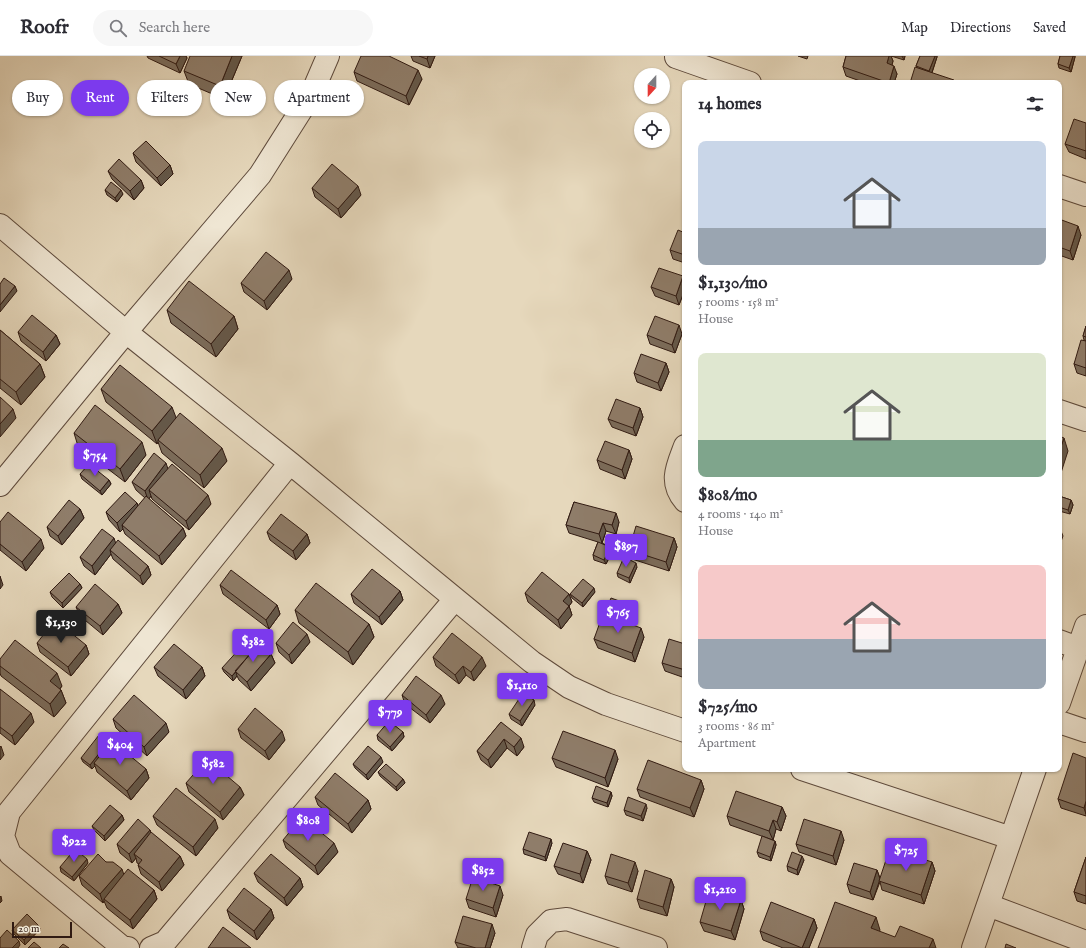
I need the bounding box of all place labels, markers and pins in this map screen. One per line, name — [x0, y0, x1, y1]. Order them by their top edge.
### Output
pin: $754 — [71, 443, 119, 477]
pin: $897 — [602, 534, 650, 568]
pin: $765 — [594, 600, 642, 634]
pin: $1,130 — [28, 610, 94, 644]
pin: $382 — [229, 629, 277, 663]
pin: $1,110 — [489, 673, 555, 707]
pin: $779 — [366, 700, 414, 734]
pin: $404 — [96, 732, 144, 766]
pin: $582 — [189, 751, 237, 785]
pin: $808 — [284, 808, 332, 842]
pin: $922 — [50, 829, 98, 863]
pin: $725 — [882, 838, 930, 872]
pin: $852 — [459, 858, 507, 892]
pin: $1,210 — [687, 877, 753, 911]

